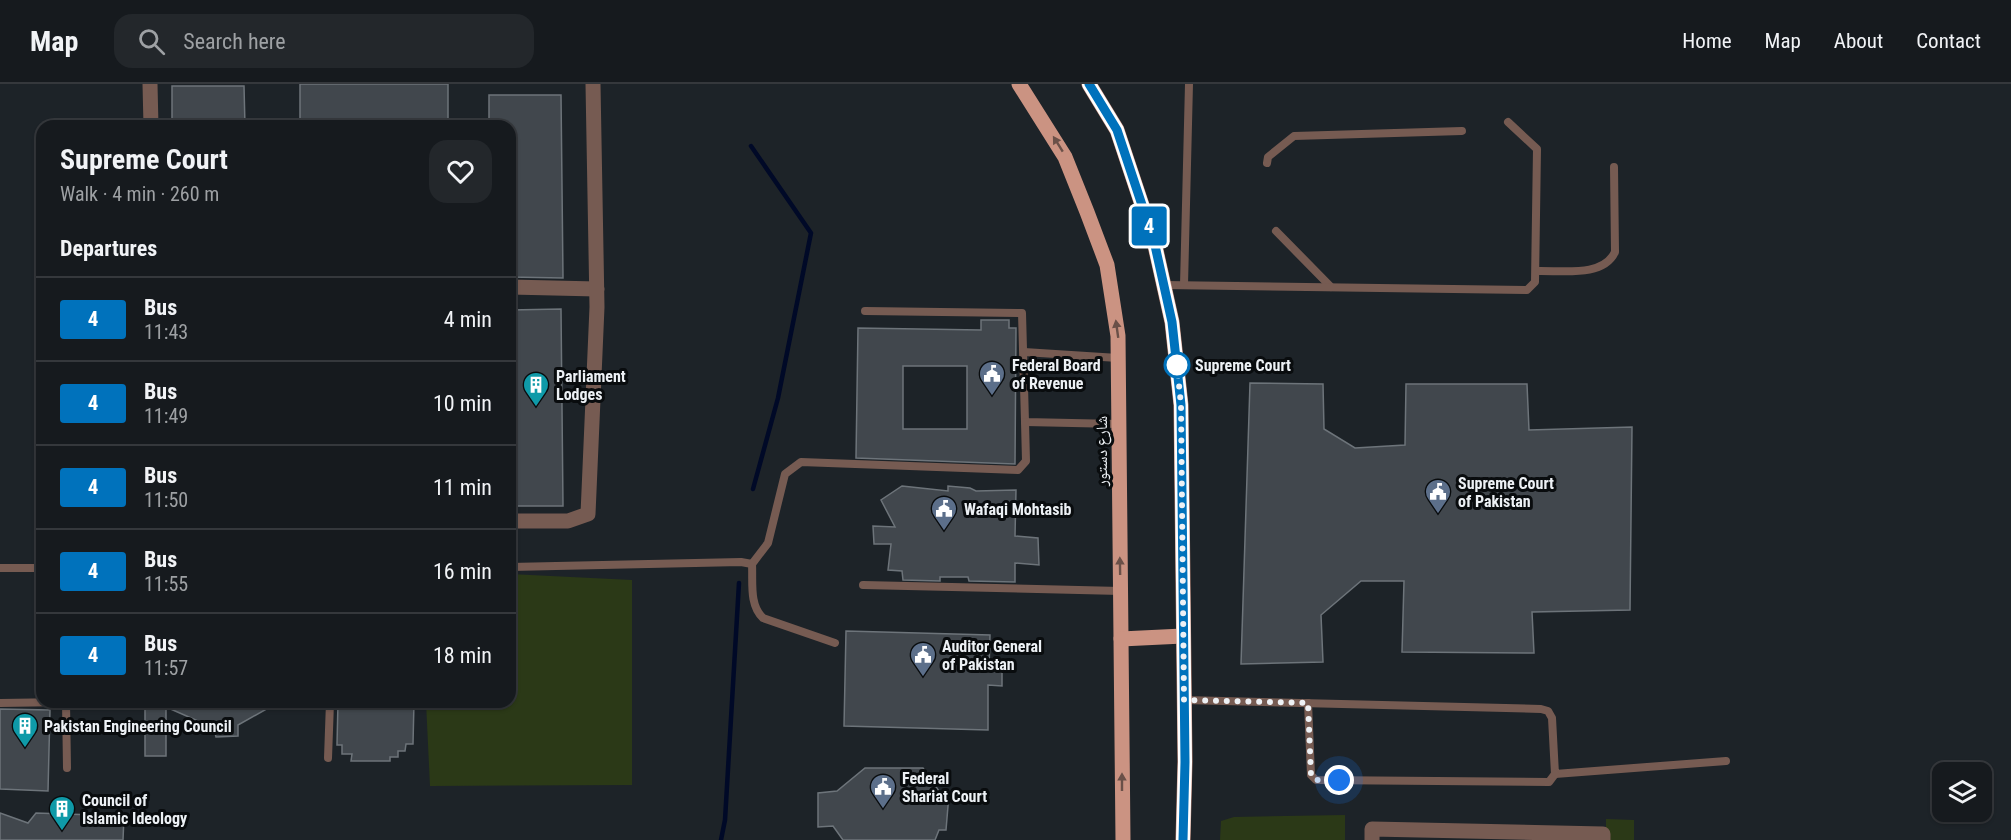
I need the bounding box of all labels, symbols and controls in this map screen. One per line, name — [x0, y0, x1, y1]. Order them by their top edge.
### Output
search box — [114, 14, 534, 68]
text: Map — [30, 25, 78, 58]
icon: search — [135, 25, 168, 58]
text: Search here — [183, 29, 286, 54]
text: Home — [1682, 29, 1732, 53]
text: Map — [1765, 29, 1801, 53]
text: About — [1834, 29, 1883, 53]
text: Contact — [1916, 29, 1981, 53]
one-way arrow — [1052, 136, 1063, 153]
button: heart — [429, 140, 492, 203]
text: Supreme Court — [60, 143, 228, 176]
text: Walk · 4 min · 260 m — [60, 182, 219, 206]
line badge: 4 — [1130, 206, 1168, 246]
text: 4 — [1144, 214, 1154, 238]
text: Departures — [60, 236, 157, 261]
text: Bus — [144, 295, 177, 320]
text: 4 — [88, 307, 98, 331]
text: 4 min — [444, 307, 492, 332]
one-way arrow — [1112, 319, 1122, 338]
text: 11:43 — [144, 320, 188, 344]
marker: Supreme Court — [1164, 352, 1190, 378]
place label: Federal Board of Revenue — [1012, 356, 1101, 393]
place label: Supreme Court — [1195, 356, 1291, 375]
public building icon: Federal Board of Revenue — [977, 359, 1007, 397]
place label: Parliament Lodges — [556, 367, 626, 404]
building icon: Parliament Lodges — [521, 370, 551, 408]
text: Bus — [144, 379, 177, 404]
text: 4 — [88, 391, 98, 415]
text: 10 min — [433, 391, 492, 416]
text: 11:49 — [144, 404, 188, 428]
street label: شارع دستور — [1092, 416, 1112, 487]
text: Bus — [144, 463, 177, 488]
place label: Supreme Court of Pakistan — [1458, 474, 1554, 511]
text: 4 — [88, 475, 98, 499]
text: 11 min — [433, 475, 492, 500]
public building icon: Supreme Court of Pakistan — [1423, 477, 1453, 515]
text: 11:50 — [144, 488, 188, 512]
public building icon: Wafaqi Mohtasib — [929, 494, 959, 532]
place label: Wafaqi Mohtasib — [964, 500, 1071, 519]
text: Bus — [144, 547, 177, 572]
one-way arrow — [1116, 556, 1125, 575]
text: 4 — [88, 559, 98, 583]
text: 16 min — [433, 559, 492, 584]
text: 11:55 — [144, 572, 188, 596]
text: Bus — [144, 631, 177, 656]
place label: Auditor General of Pakistan — [942, 637, 1042, 674]
public building icon: Auditor General of Pakistan — [908, 640, 938, 678]
text: 4 — [88, 643, 98, 667]
text: 18 min — [433, 643, 492, 668]
text: 11:57 — [144, 656, 188, 680]
building icon: Pakistan Engineering Council — [10, 711, 40, 749]
place label: Pakistan Engineering Council — [44, 717, 232, 736]
map controls — [1932, 762, 1992, 822]
button: layers — [1932, 762, 1992, 822]
your location — [1324, 765, 1354, 795]
place label: Federal Shariat Court — [902, 769, 987, 806]
public building icon: Federal Shariat Court — [868, 772, 898, 810]
one-way arrow — [1117, 772, 1127, 791]
place label: Council of Islamic Ideology — [82, 791, 187, 828]
building icon: Council of Islamic Ideology — [47, 794, 77, 832]

